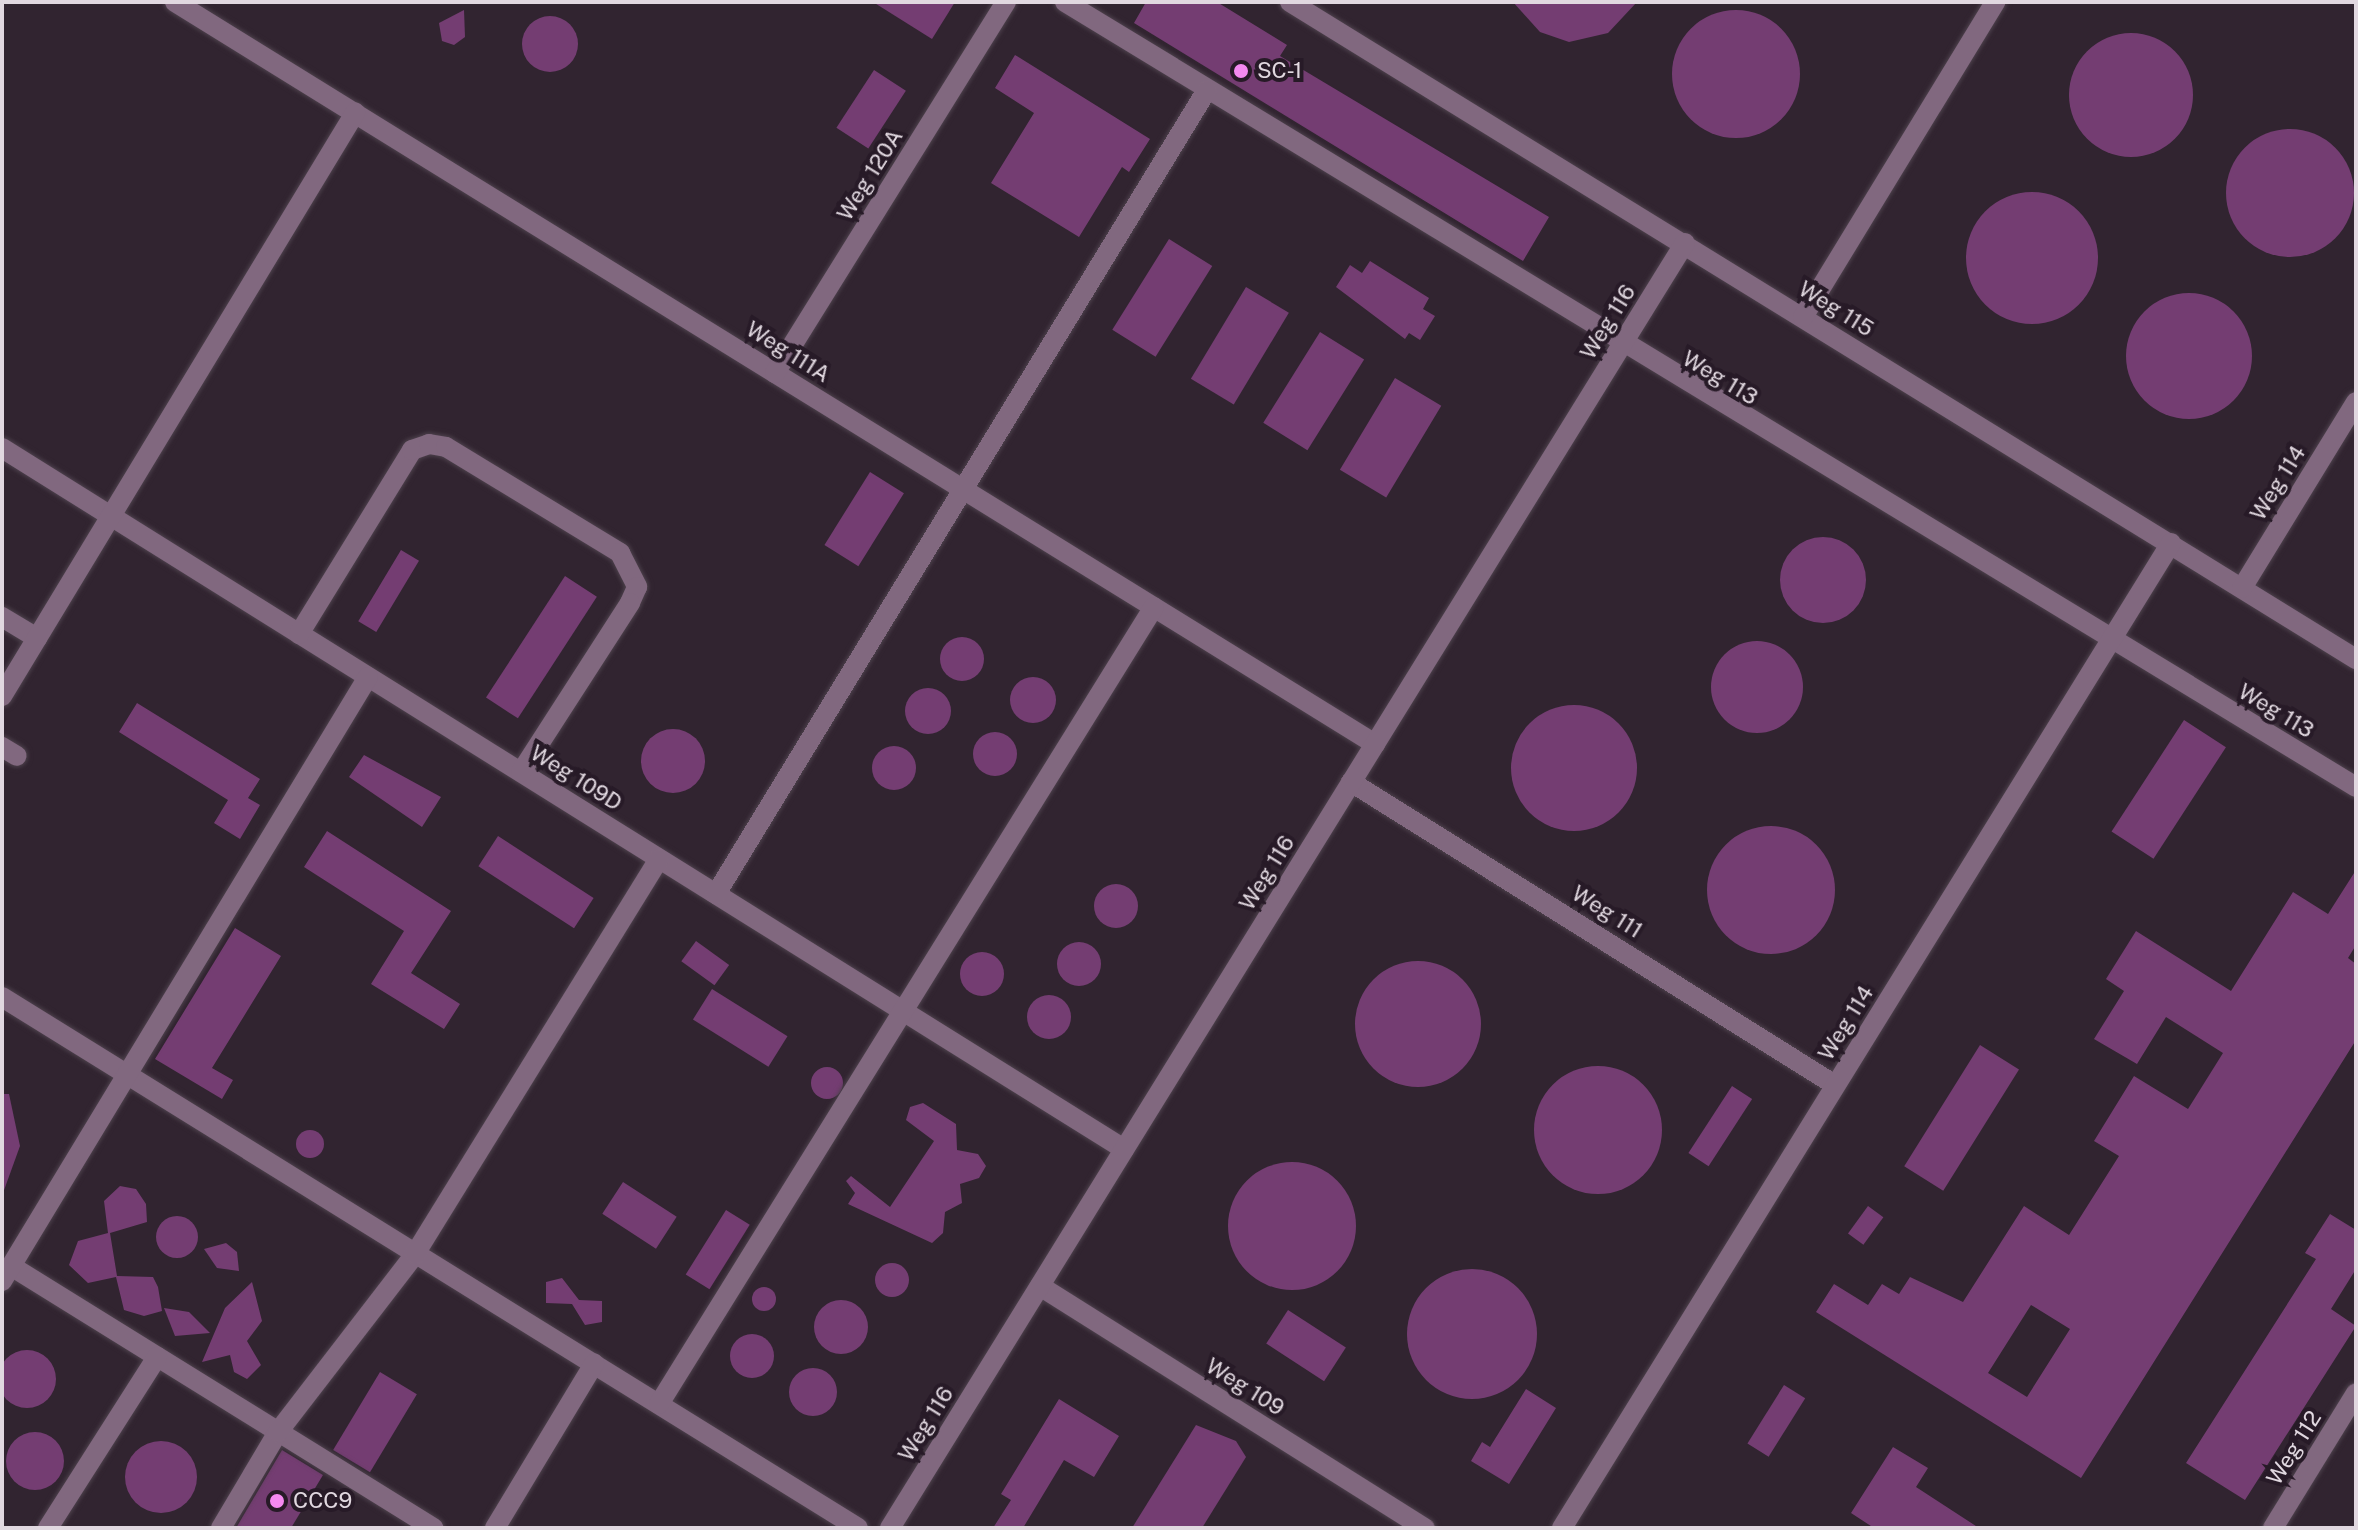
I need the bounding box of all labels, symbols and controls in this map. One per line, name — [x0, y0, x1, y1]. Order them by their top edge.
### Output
place label: SC-1 — [1257, 58, 1302, 84]
marker: SC-1 — [1232, 62, 1250, 80]
street label: Weg 120A — [832, 125, 908, 225]
street label: Weg 115 — [1794, 276, 1878, 342]
street label: Weg 116 — [1575, 280, 1641, 364]
street label: Weg 111A — [741, 316, 835, 388]
street label: Weg 113 — [1678, 345, 1762, 411]
street label: Weg 114 — [2245, 441, 2311, 525]
street label: Weg 113 — [2234, 678, 2318, 744]
street label: Weg 109D — [525, 740, 627, 816]
street label: Weg 116 — [1234, 831, 1300, 915]
street label: Weg 111 — [1567, 880, 1647, 944]
street label: Weg 114 — [1813, 981, 1879, 1065]
street label: Weg 109 — [1201, 1353, 1289, 1421]
street label: Weg 116 — [893, 1382, 959, 1466]
street label: Weg 112 — [2261, 1406, 2327, 1490]
place label: CCC9 — [293, 1488, 352, 1514]
marker: CCC9 — [268, 1492, 286, 1510]

